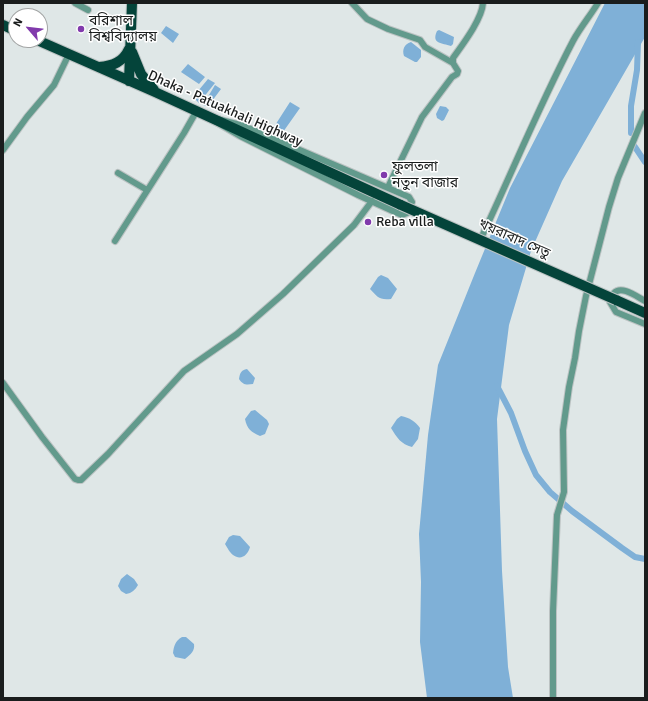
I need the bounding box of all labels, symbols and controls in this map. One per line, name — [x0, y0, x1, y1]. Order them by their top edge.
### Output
north arrow — [8, 8, 48, 48]
place label: বরিশাল বিশ্ববিদ্যালয় — [89, 13, 157, 46]
text: N — [10, 16, 25, 29]
marker: বরিশাল বিশ্ববিদ্যালয় — [76, 24, 86, 34]
street label: Dhaka - Patuakhali Highway — [145, 67, 305, 151]
place label: ফুলতলা নতুন বাজার — [392, 159, 458, 192]
marker: ফুলতলা নতুন বাজার — [379, 170, 389, 180]
place label: Reba villa — [376, 214, 434, 230]
street label: খয়রাবাদ সেতু — [476, 216, 552, 262]
marker: Reba villa — [363, 217, 373, 227]

